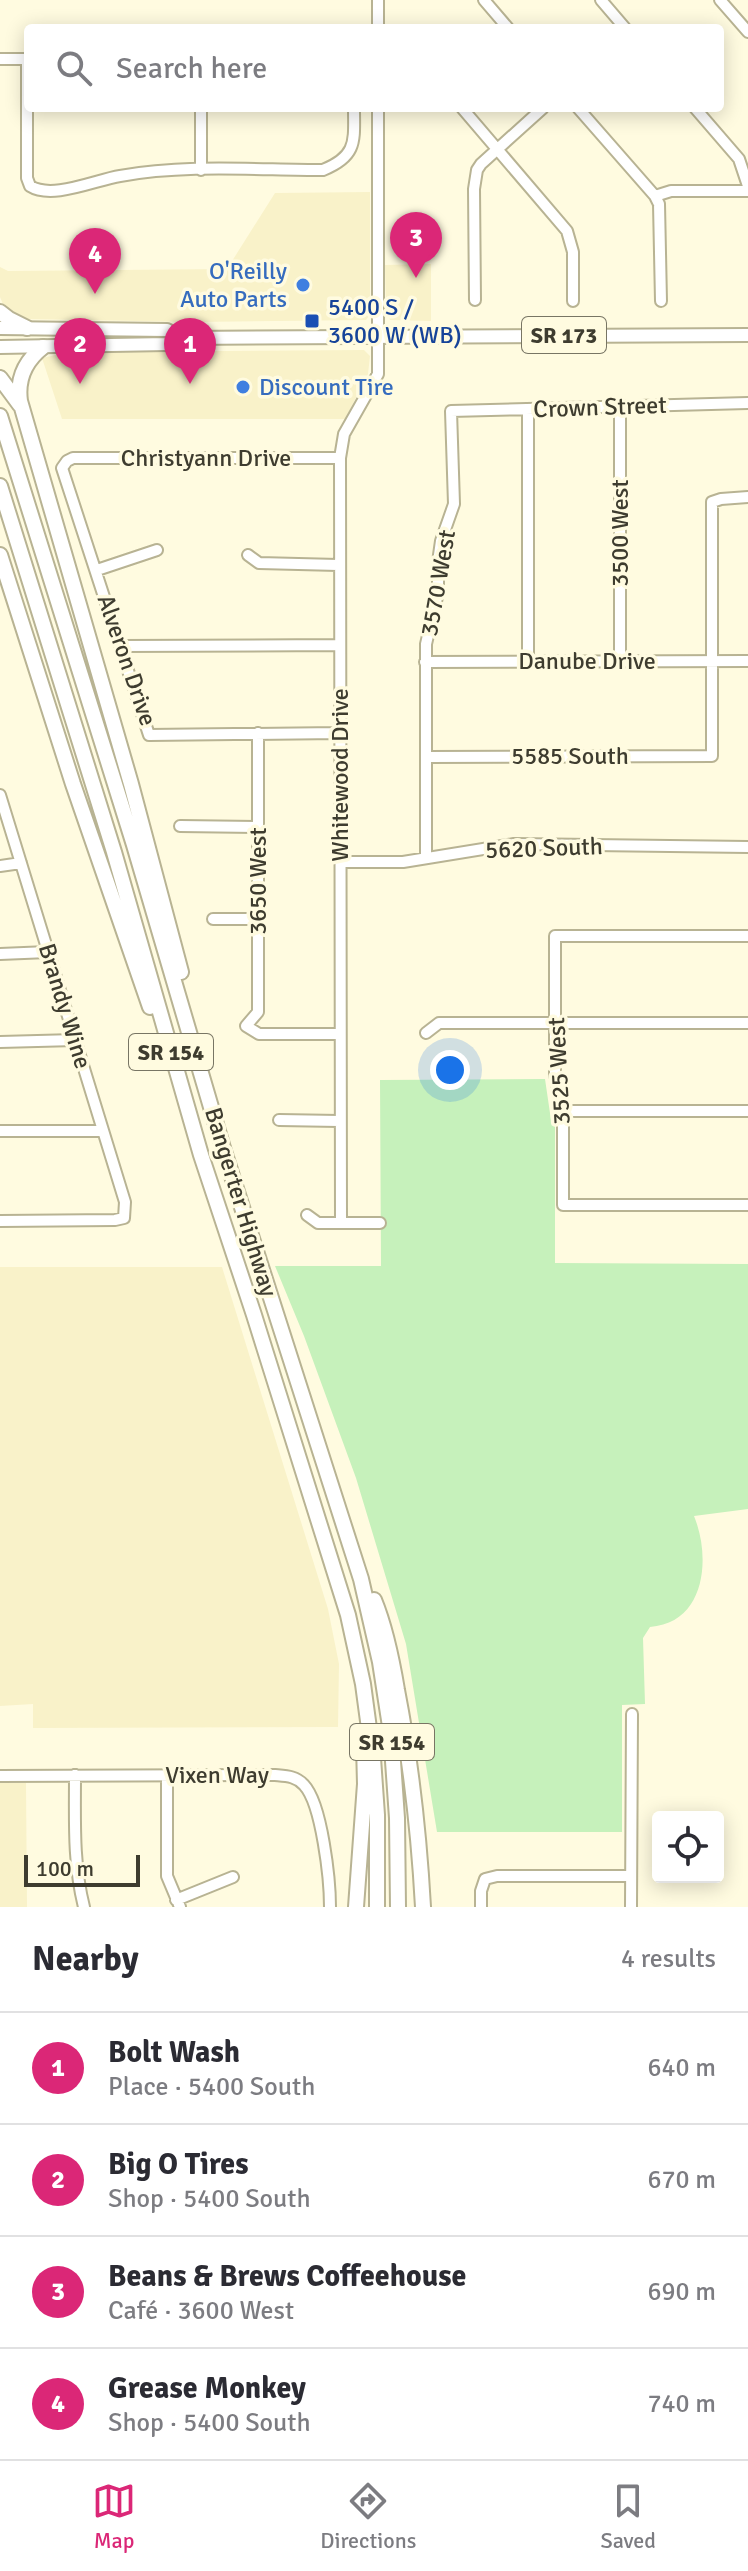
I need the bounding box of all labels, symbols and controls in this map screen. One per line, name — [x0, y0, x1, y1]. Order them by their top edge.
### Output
search box — [24, 24, 724, 112]
icon: search — [52, 46, 96, 90]
text: Search here — [116, 50, 267, 87]
pin: 3 — [390, 212, 442, 278]
pin: 4 — [69, 228, 121, 294]
place label: O'Reilly Auto Parts — [180, 256, 287, 314]
marker: O'Reilly Auto Parts — [294, 276, 312, 294]
place label: 5400 S / 3600 W (WB) — [328, 292, 462, 350]
marker: 5400 S / 3600 W (WB) — [303, 312, 321, 330]
road number: SR 173 — [522, 317, 606, 353]
pin: 2 — [54, 318, 106, 384]
pin: 1 — [164, 318, 216, 384]
place label: Discount Tire — [259, 372, 394, 402]
marker: Discount Tire — [234, 378, 252, 396]
street label: Crown Street — [533, 390, 667, 424]
street label: Christyann Drive — [121, 443, 291, 473]
street label: 3500 West — [605, 479, 635, 587]
street label: 3570 West — [414, 527, 462, 639]
street label: Alveron Drive — [91, 590, 163, 730]
street label: Danube Drive — [518, 646, 656, 676]
street label: Whitewood Drive — [325, 688, 355, 862]
street label: 5585 South — [511, 741, 629, 771]
street label: 3650 West — [243, 827, 273, 935]
street label: 5620 South — [485, 831, 603, 865]
street label: Brandy Wine — [32, 940, 98, 1072]
street label: 3525 West — [541, 1017, 577, 1125]
road number: SR 154 — [129, 1034, 213, 1070]
your location — [430, 1050, 470, 1090]
street label: Bangerter Highway — [198, 1104, 284, 1300]
road number: SR 154 — [350, 1724, 434, 1760]
street label: Vixen Way — [165, 1760, 269, 1790]
map controls — [652, 1811, 724, 1883]
button: locate — [652, 1811, 724, 1883]
scale bar — [24, 1851, 140, 1887]
text: 100 m — [36, 1855, 94, 1882]
text: Nearby — [32, 1938, 139, 1980]
text: 4 results — [621, 1943, 716, 1975]
text: Bolt Wash — [108, 2034, 240, 2071]
text: 1 — [51, 2052, 65, 2084]
text: 640 m — [647, 2052, 716, 2084]
text: Place · 5400 South — [108, 2071, 315, 2103]
text: Big O Tires — [108, 2146, 249, 2183]
text: 2 — [51, 2164, 65, 2196]
text: 670 m — [647, 2164, 716, 2196]
text: Shop · 5400 South — [108, 2183, 311, 2215]
text: Beans & Brews Coffeehouse — [108, 2258, 466, 2295]
text: 3 — [51, 2276, 65, 2308]
text: 690 m — [647, 2276, 716, 2308]
text: Café · 3600 West — [108, 2295, 294, 2327]
text: Grease Monkey — [108, 2370, 306, 2407]
text: 4 — [51, 2388, 65, 2420]
text: 740 m — [647, 2388, 716, 2420]
text: Shop · 5400 South — [108, 2407, 311, 2439]
tab: Map — [92, 2479, 136, 2554]
tab: Directions — [320, 2479, 416, 2554]
tab: Saved — [601, 2479, 656, 2554]

